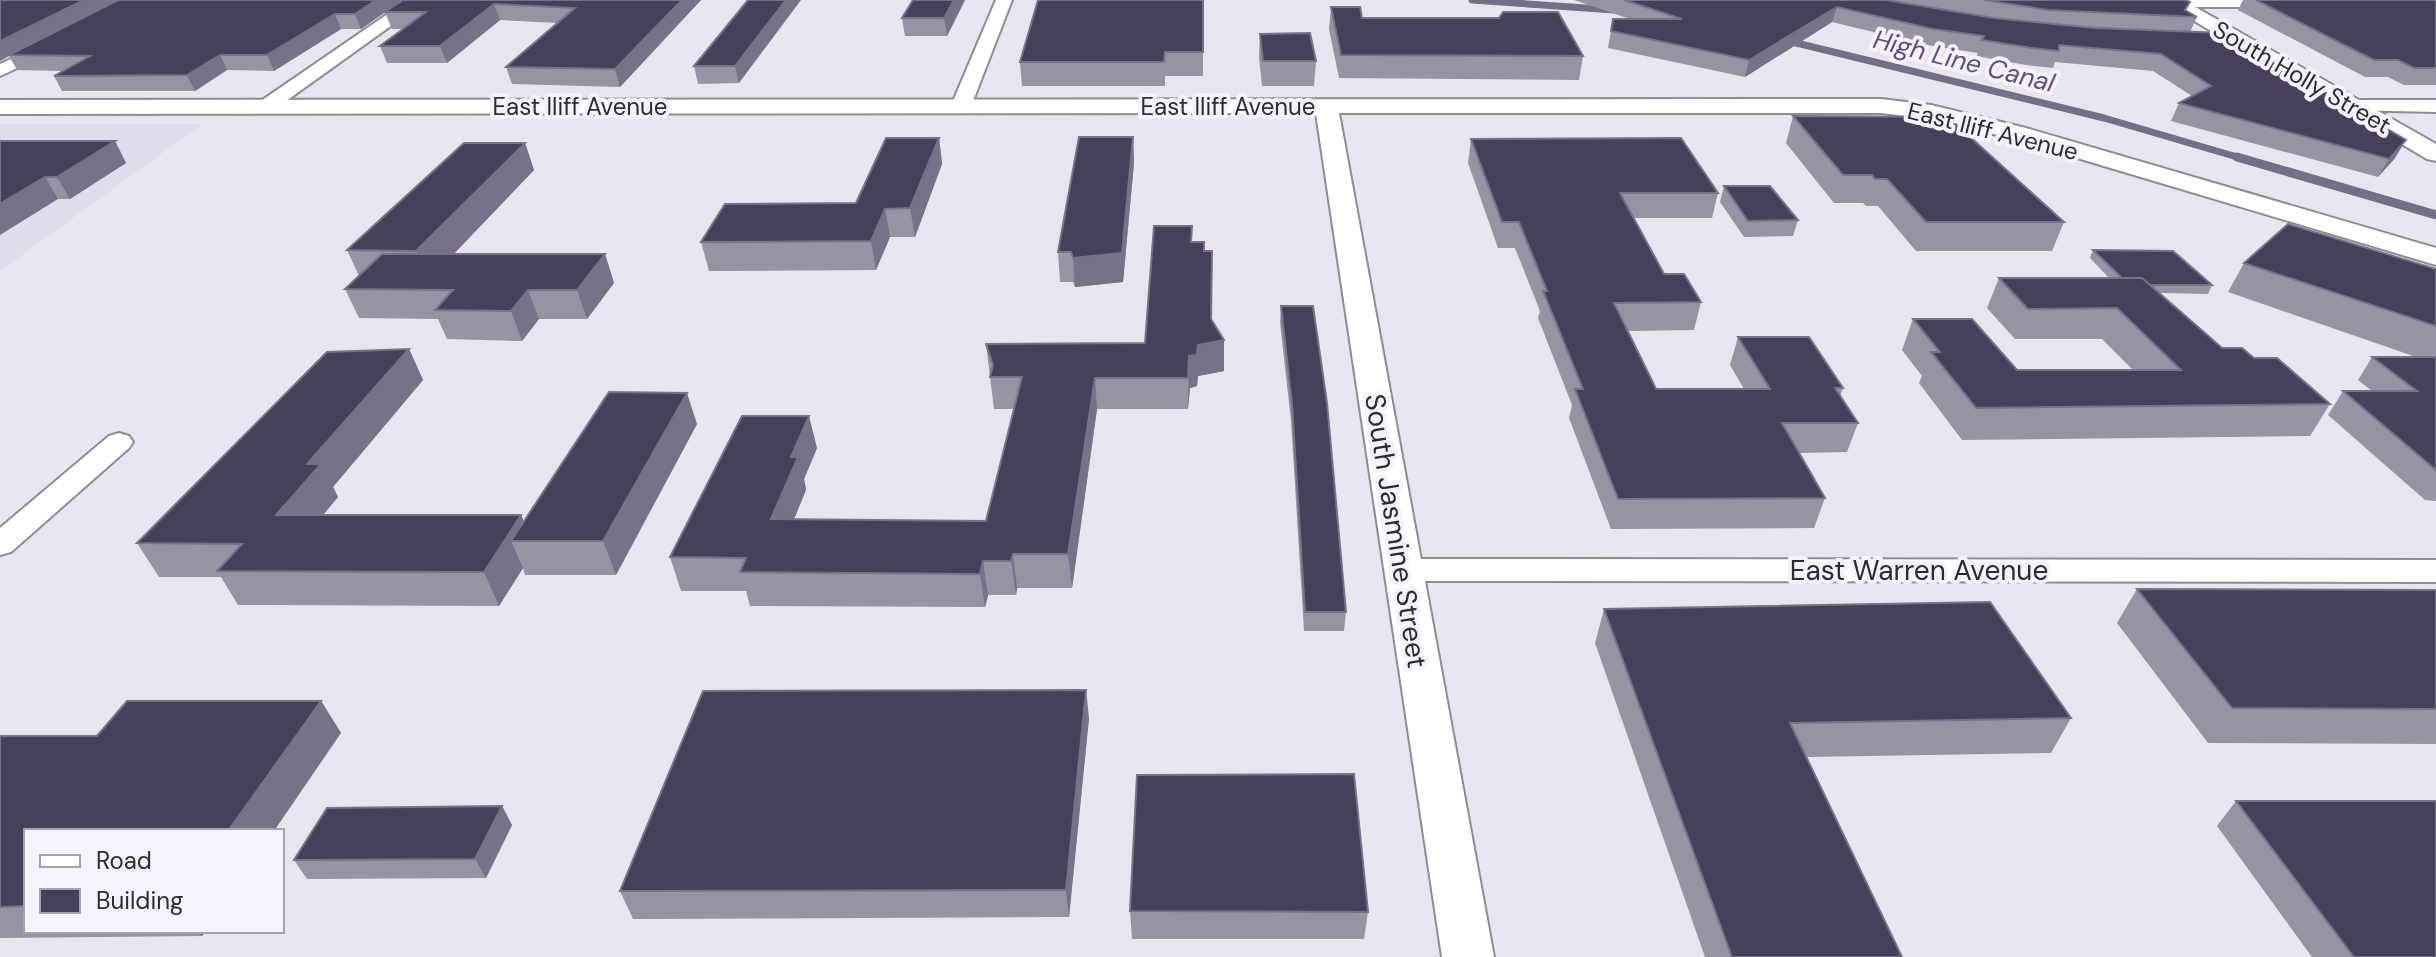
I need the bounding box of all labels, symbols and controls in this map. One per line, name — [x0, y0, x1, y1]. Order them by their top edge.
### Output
street label: South Holly Street — [2207, 13, 2397, 141]
water label: High Line Canal — [1870, 22, 2059, 100]
street label: East Iliff Avenue — [493, 91, 667, 122]
street label: East Iliff Avenue — [1141, 91, 1315, 122]
street label: East Iliff Avenue — [1904, 95, 2082, 167]
street label: South Jasmine Street — [1356, 391, 1436, 671]
street label: East Warren Avenue — [1790, 552, 2048, 589]
legend — [24, 829, 284, 933]
text: Road — [96, 845, 152, 876]
text: Building — [96, 885, 183, 916]

